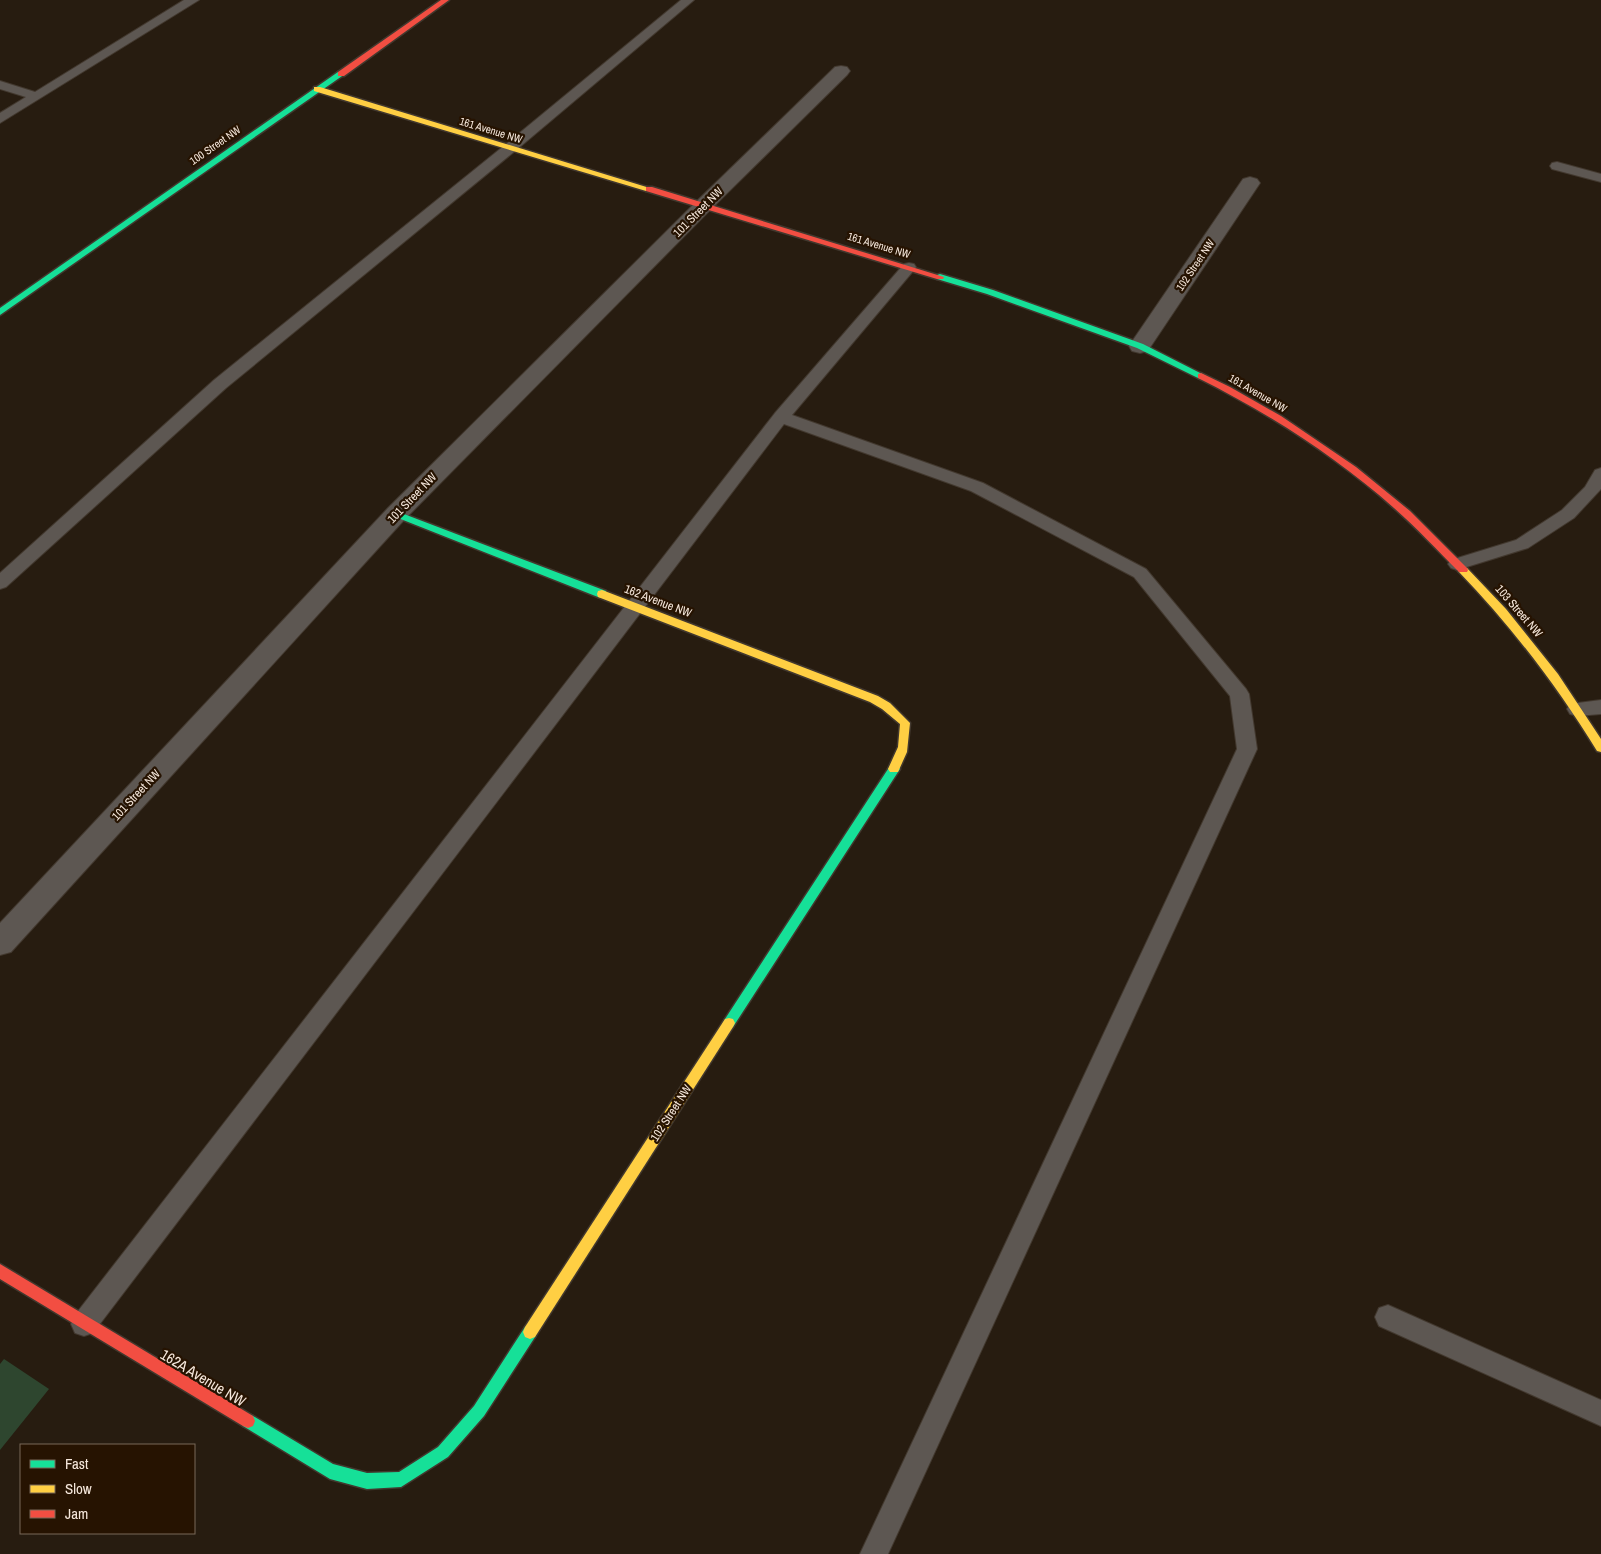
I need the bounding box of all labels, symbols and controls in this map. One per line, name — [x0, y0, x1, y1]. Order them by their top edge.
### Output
street label: 161 Avenue NW — [458, 114, 525, 146]
street label: 100 Street NW — [187, 122, 244, 168]
street label: 101 Street NW — [670, 183, 727, 240]
street label: 161 Avenue NW — [846, 229, 913, 261]
street label: 102 Street NW — [1173, 236, 1218, 293]
street label: 161 Avenue NW — [1226, 371, 1290, 416]
street label: 101 Street NW — [384, 469, 441, 527]
street label: 162 Avenue NW — [622, 581, 695, 621]
street label: 103 Street NW — [1492, 581, 1547, 641]
street label: 101 Street NW — [108, 765, 164, 824]
street label: 102 Street NW — [647, 1081, 696, 1144]
street label: 162A Avenue NW — [157, 1344, 250, 1412]
legend — [20, 1444, 195, 1534]
text: Fast — [65, 1453, 89, 1474]
text: Slow — [65, 1478, 92, 1499]
text: Jam — [65, 1503, 88, 1524]

